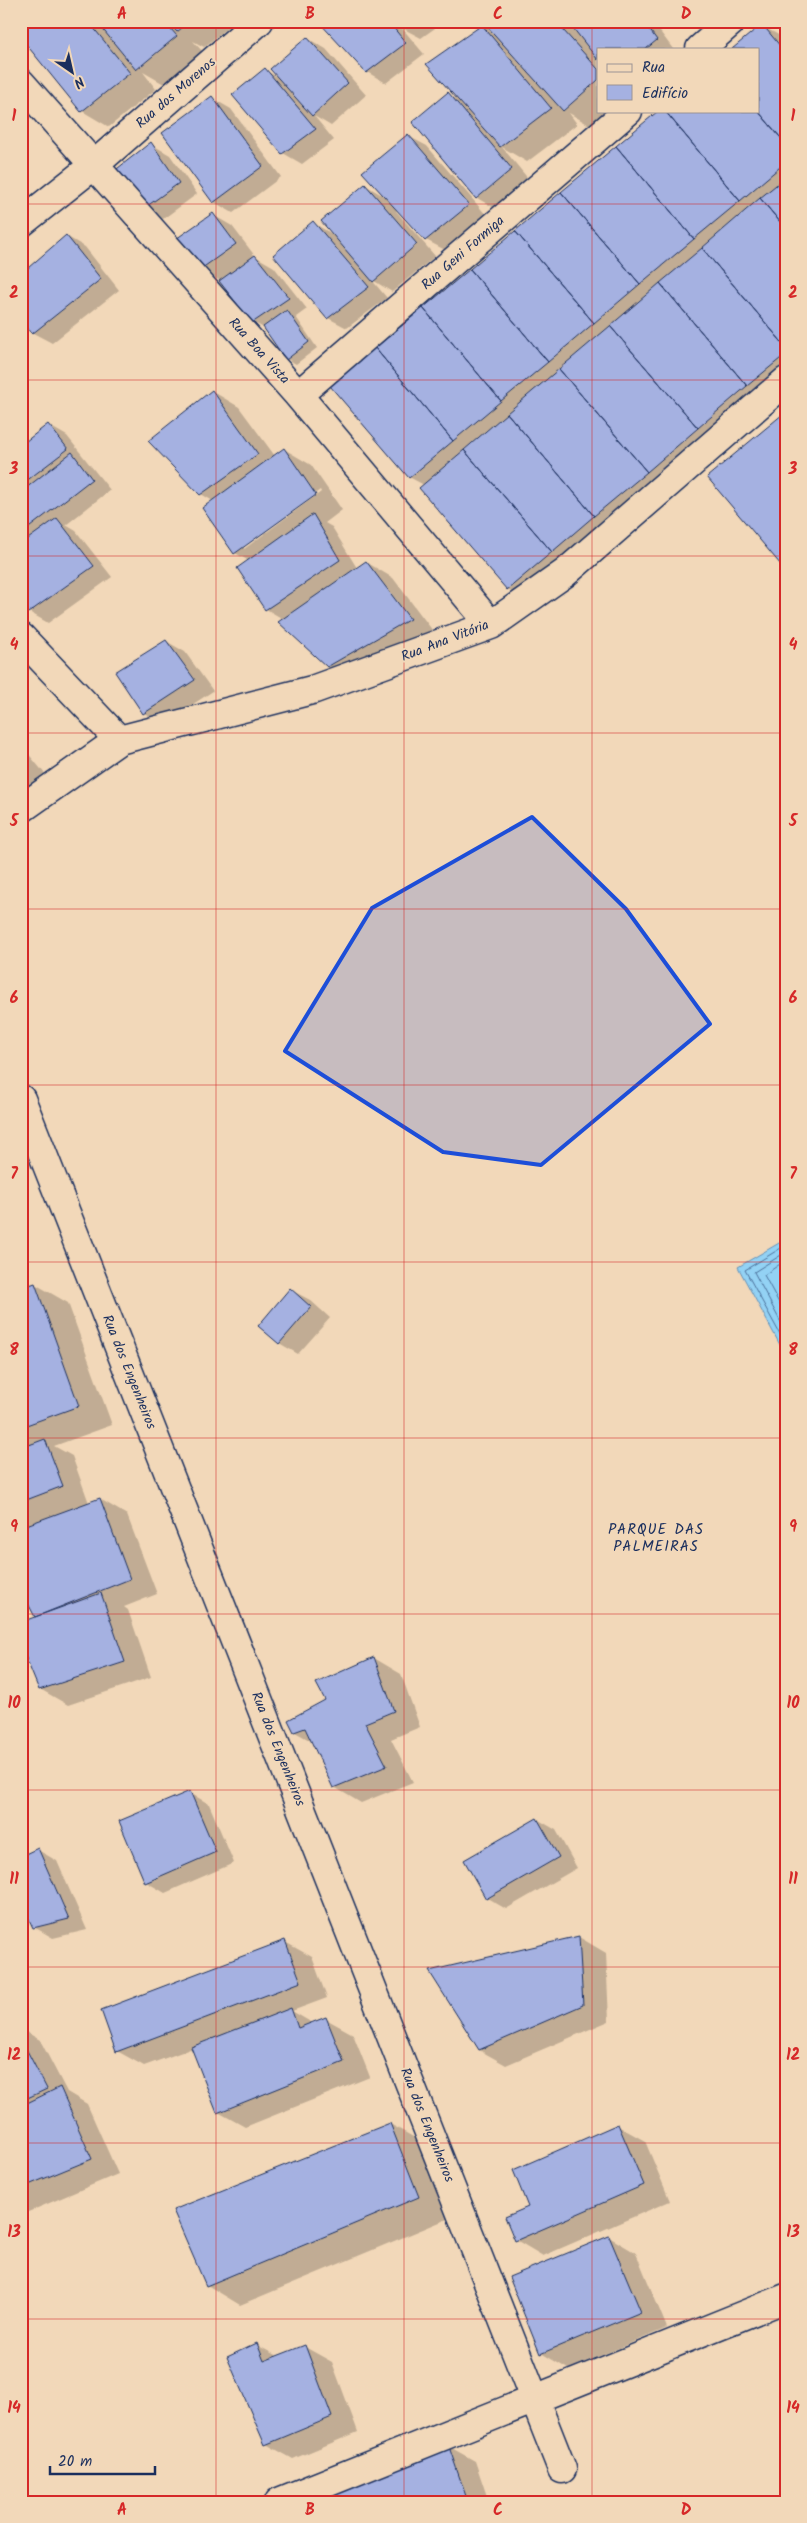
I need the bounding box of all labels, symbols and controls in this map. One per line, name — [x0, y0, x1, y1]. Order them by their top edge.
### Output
text: A — [117, 2, 127, 27]
text: B — [305, 2, 315, 27]
text: C — [493, 2, 503, 27]
text: D — [681, 2, 692, 27]
north arrow — [48, 48, 98, 98]
legend — [597, 48, 760, 112]
street label: Rua dos Morenos — [131, 52, 221, 134]
text: Rua — [642, 56, 665, 80]
text: N — [69, 70, 89, 94]
text: Edifício — [642, 82, 688, 106]
text: 1 — [12, 104, 17, 129]
text: 1 — [791, 104, 796, 129]
street label: Rua Geni Formiga — [416, 210, 510, 296]
text: 2 — [9, 281, 19, 306]
text: 2 — [788, 281, 798, 306]
street label: Rua Boa Vista — [223, 313, 295, 389]
text: 3 — [9, 457, 19, 482]
text: 3 — [788, 457, 798, 482]
street label: Rua Ana Vitória — [398, 614, 492, 668]
text: 4 — [10, 633, 19, 658]
text: 4 — [789, 633, 798, 658]
text: 5 — [9, 809, 20, 834]
text: 5 — [788, 809, 799, 834]
text: 6 — [10, 986, 19, 1011]
text: 6 — [789, 986, 798, 1011]
text: 7 — [10, 1162, 18, 1187]
text: 7 — [789, 1162, 797, 1187]
street label: Rua dos Engenheiros — [96, 1311, 162, 1433]
text: 8 — [9, 1338, 19, 1363]
text: 8 — [788, 1338, 798, 1363]
text: 9 — [10, 1515, 18, 1540]
text: 9 — [789, 1515, 797, 1540]
district label: PARQUE DAS PALMEIRAS — [608, 1518, 704, 1559]
street label: Rua dos Engenheiros — [245, 1688, 311, 1810]
text: 10 — [7, 1691, 21, 1716]
text: 10 — [786, 1691, 800, 1716]
text: 11 — [9, 1867, 19, 1892]
text: 11 — [788, 1867, 798, 1892]
text: 12 — [7, 2043, 21, 2068]
text: 12 — [786, 2043, 800, 2068]
street label: Rua dos Engenheiros — [394, 2064, 460, 2186]
text: 13 — [7, 2220, 21, 2245]
text: 13 — [786, 2220, 800, 2245]
text: 14 — [7, 2396, 21, 2421]
text: 14 — [786, 2396, 800, 2421]
scale bar — [50, 2443, 155, 2475]
text: 20 m — [58, 2450, 92, 2474]
text: A — [117, 2498, 127, 2523]
text: B — [305, 2498, 315, 2523]
text: C — [493, 2498, 503, 2523]
text: D — [681, 2498, 692, 2523]

